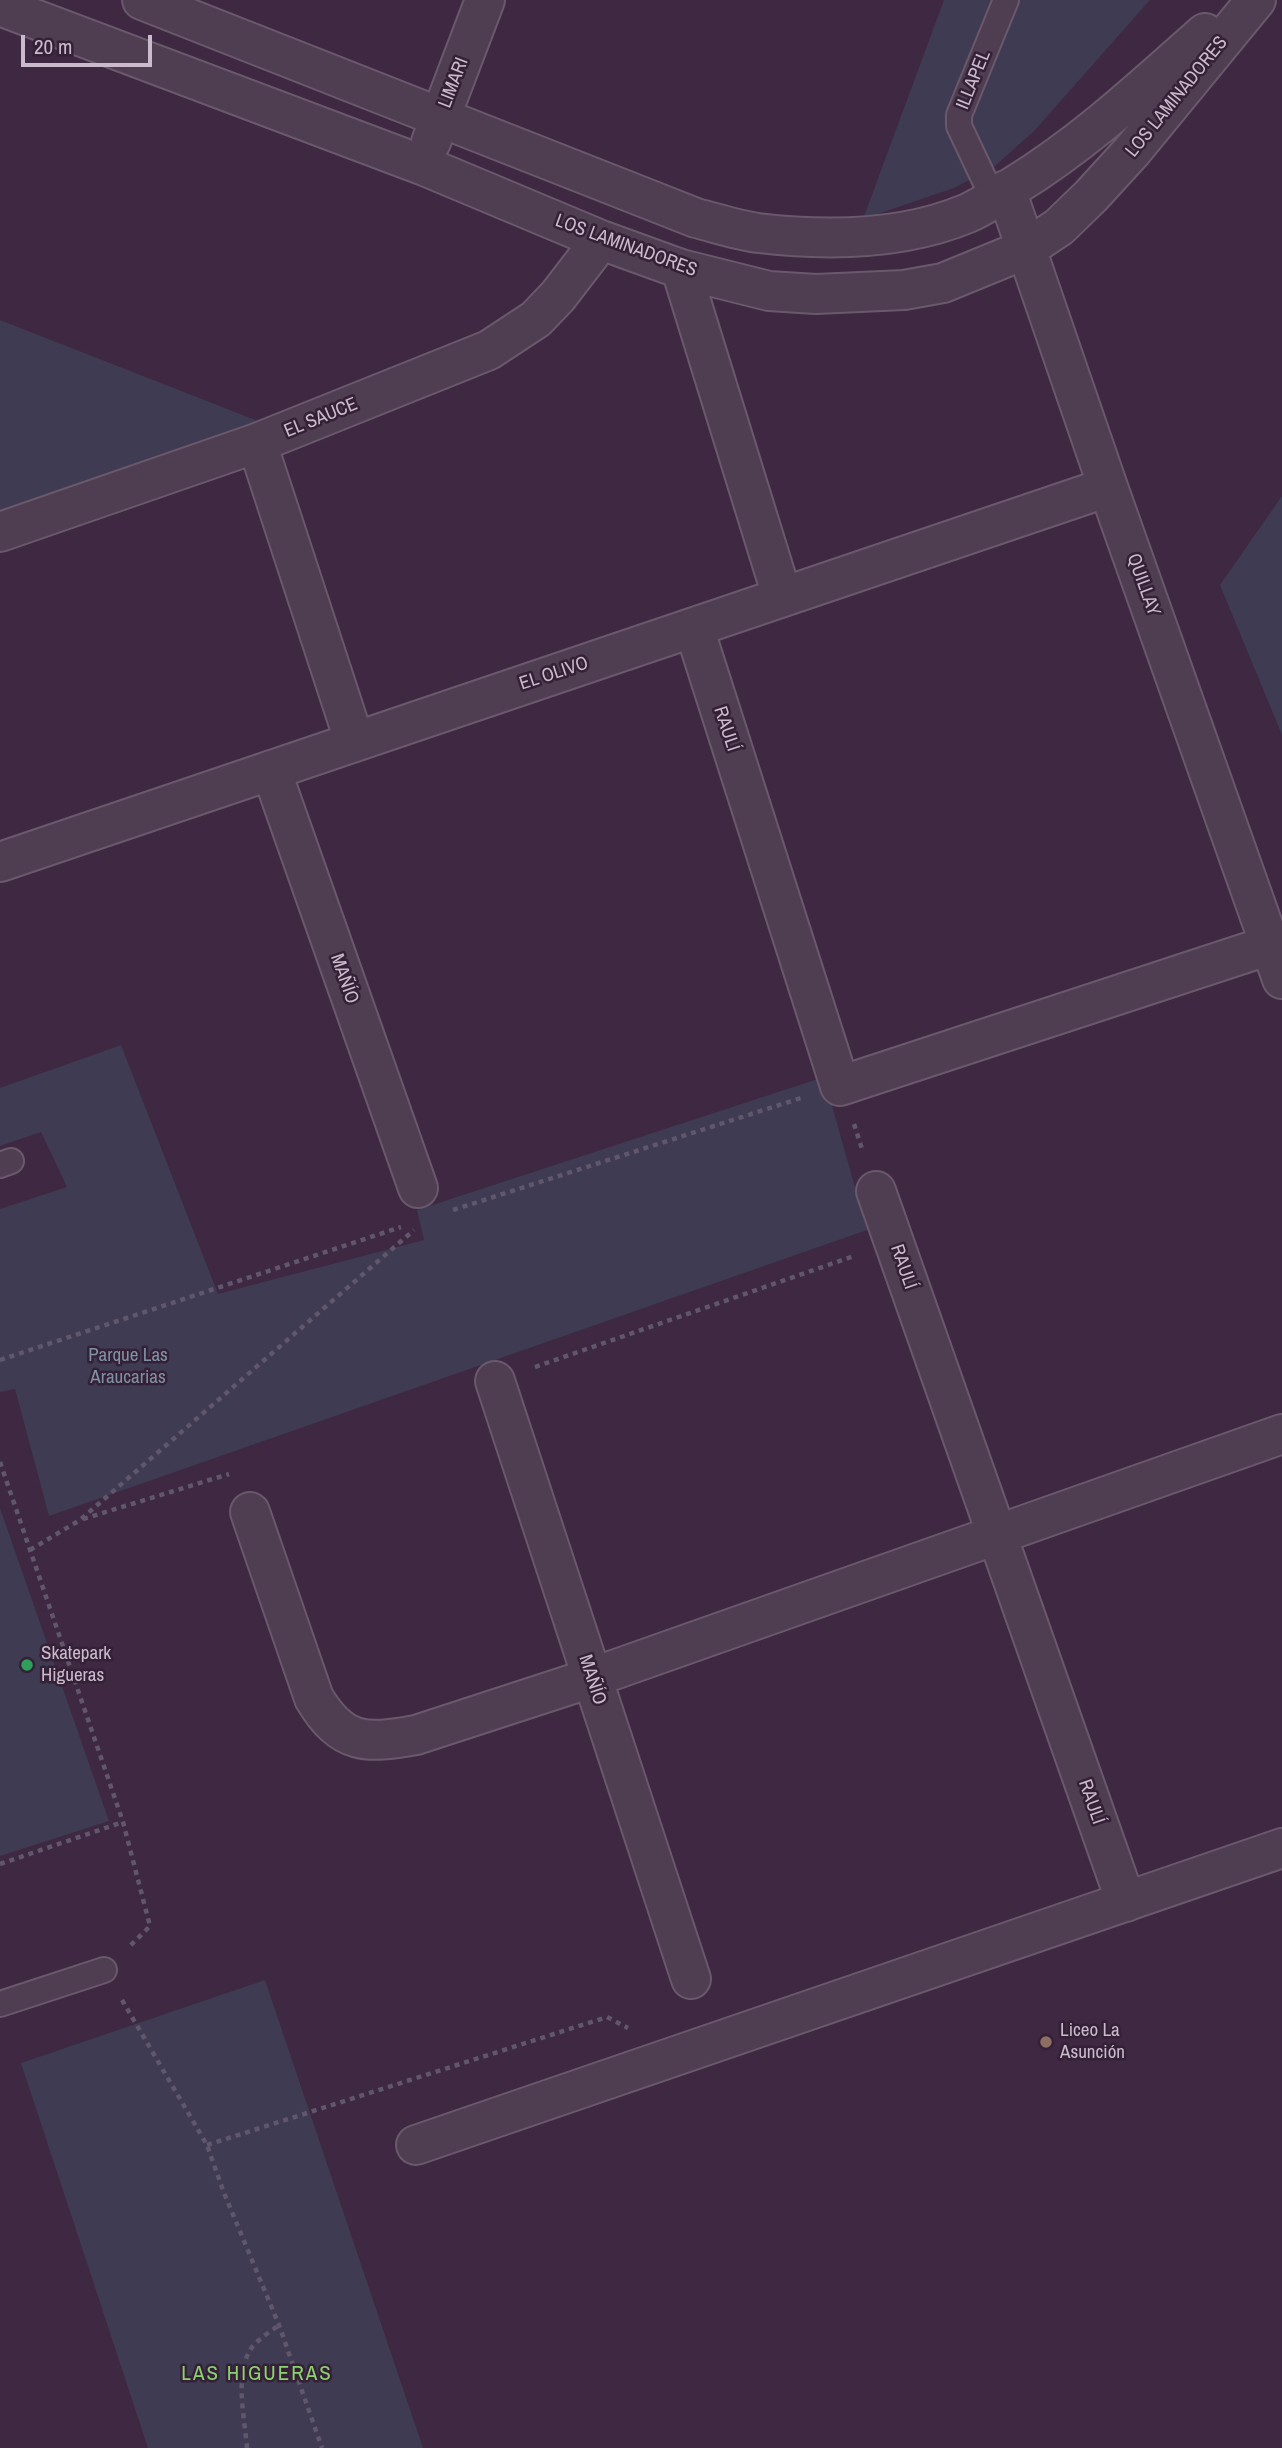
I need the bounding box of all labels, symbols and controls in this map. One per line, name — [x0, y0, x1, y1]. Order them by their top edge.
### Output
scale bar — [24, 21, 156, 65]
text: 20 m — [34, 32, 72, 61]
street label: LOS LAMINADORES — [1121, 32, 1233, 162]
street label: ILLAPEL — [952, 47, 996, 113]
street label: LIMARI — [434, 55, 474, 111]
street label: LOS LAMINADORES — [552, 210, 700, 282]
street label: EL SAUCE — [281, 393, 361, 443]
street label: QUILLAY — [1121, 551, 1165, 619]
street label: EL OLIVO — [517, 652, 591, 696]
street label: RAULÍ — [708, 704, 744, 754]
street label: MAÑÍO — [325, 951, 363, 1007]
street label: RAULÍ — [885, 1242, 921, 1292]
park label: Parque Las Araucarias — [88, 1345, 168, 1389]
place label: Skatepark Higueras — [41, 1643, 111, 1687]
street label: MAÑÍO — [573, 1652, 611, 1708]
marker: Skatepark Higueras — [19, 1657, 35, 1673]
street label: RAULÍ — [1073, 1777, 1109, 1827]
place label: Liceo La Asunción — [1060, 2020, 1125, 2064]
marker: Liceo La Asunción — [1038, 2034, 1054, 2050]
district label: LAS HIGUERAS — [183, 2361, 331, 2387]

